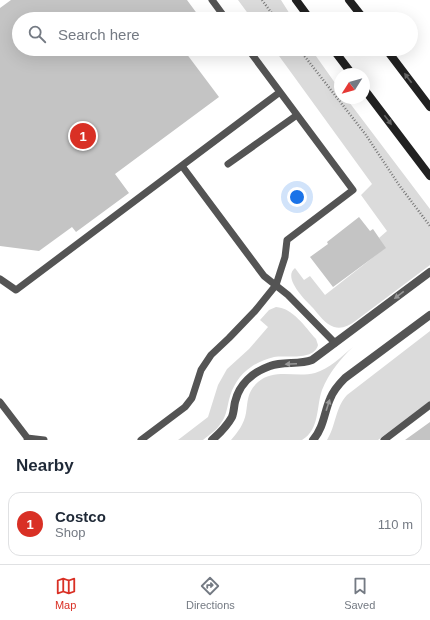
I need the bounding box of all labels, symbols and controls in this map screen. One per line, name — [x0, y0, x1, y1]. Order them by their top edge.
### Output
search box — [12, 12, 418, 56]
icon: search — [26, 23, 48, 45]
text: Search here — [58, 26, 140, 43]
north arrow — [334, 68, 370, 104]
one-way arrow — [404, 73, 412, 84]
one-way arrow — [383, 115, 392, 126]
pin: 1 — [70, 121, 96, 151]
your location — [287, 187, 307, 207]
one-way arrow — [393, 291, 404, 300]
one-way arrow — [285, 360, 297, 367]
one-way arrow — [325, 398, 331, 410]
text: Nearby — [16, 456, 74, 475]
text: Costco — [55, 508, 106, 525]
text: 1 — [26, 517, 34, 532]
text: 110 m — [378, 517, 413, 532]
text: Shop — [55, 525, 85, 540]
tab: Map — [55, 575, 77, 611]
tab: Directions — [186, 575, 235, 611]
tab: Saved — [344, 575, 375, 611]

